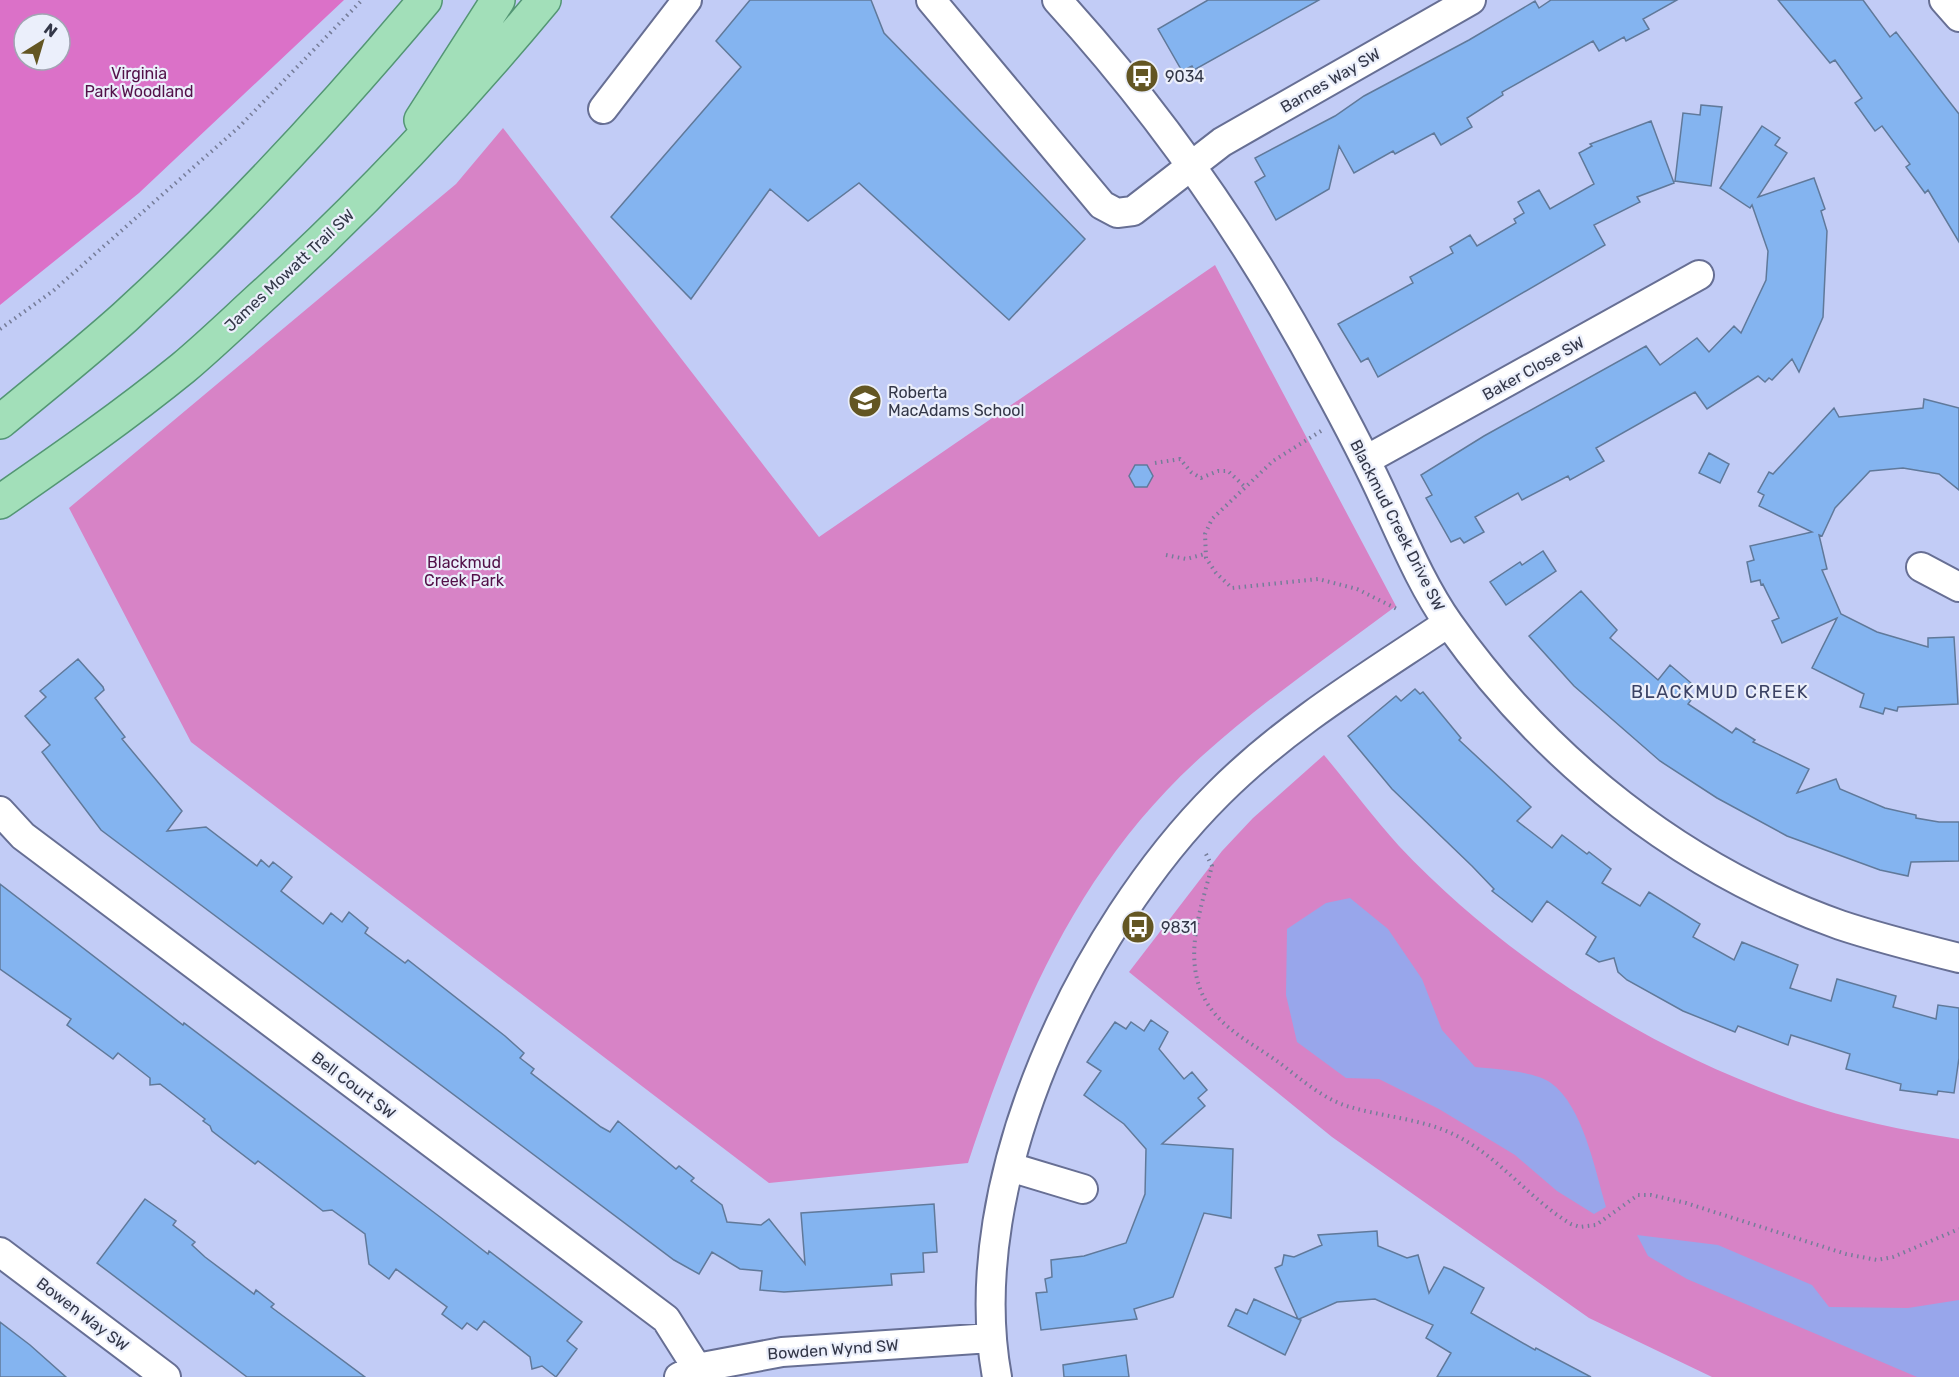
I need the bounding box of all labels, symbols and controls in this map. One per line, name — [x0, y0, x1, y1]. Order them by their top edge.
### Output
north arrow — [12, 12, 72, 72]
text: N — [40, 19, 61, 41]
street label: Barnes Way SW — [1277, 44, 1384, 117]
bus stop icon: 9034 — [1124, 58, 1160, 94]
park label: Virginia Park Woodland — [84, 64, 194, 101]
place label: 9034 — [1165, 67, 1204, 86]
street label: James Mowatt Trail SW — [221, 205, 358, 335]
street label: Baker Close SW — [1479, 333, 1588, 404]
school or university icon: Roberta MacAdams School — [847, 383, 883, 419]
place label: Roberta MacAdams School — [888, 383, 1024, 420]
street label: Blackmud Creek Drive SW — [1346, 437, 1449, 614]
park label: Blackmud Creek Park — [424, 553, 505, 590]
district label: BLACKMUD CREEK — [1631, 681, 1809, 703]
bus stop icon: 9831 — [1120, 909, 1156, 945]
place label: 9831 — [1161, 918, 1197, 937]
street label: Bell Court SW — [308, 1048, 399, 1123]
street label: Bowen Way SW — [33, 1274, 133, 1355]
street label: Bowden Wynd SW — [767, 1335, 899, 1364]

